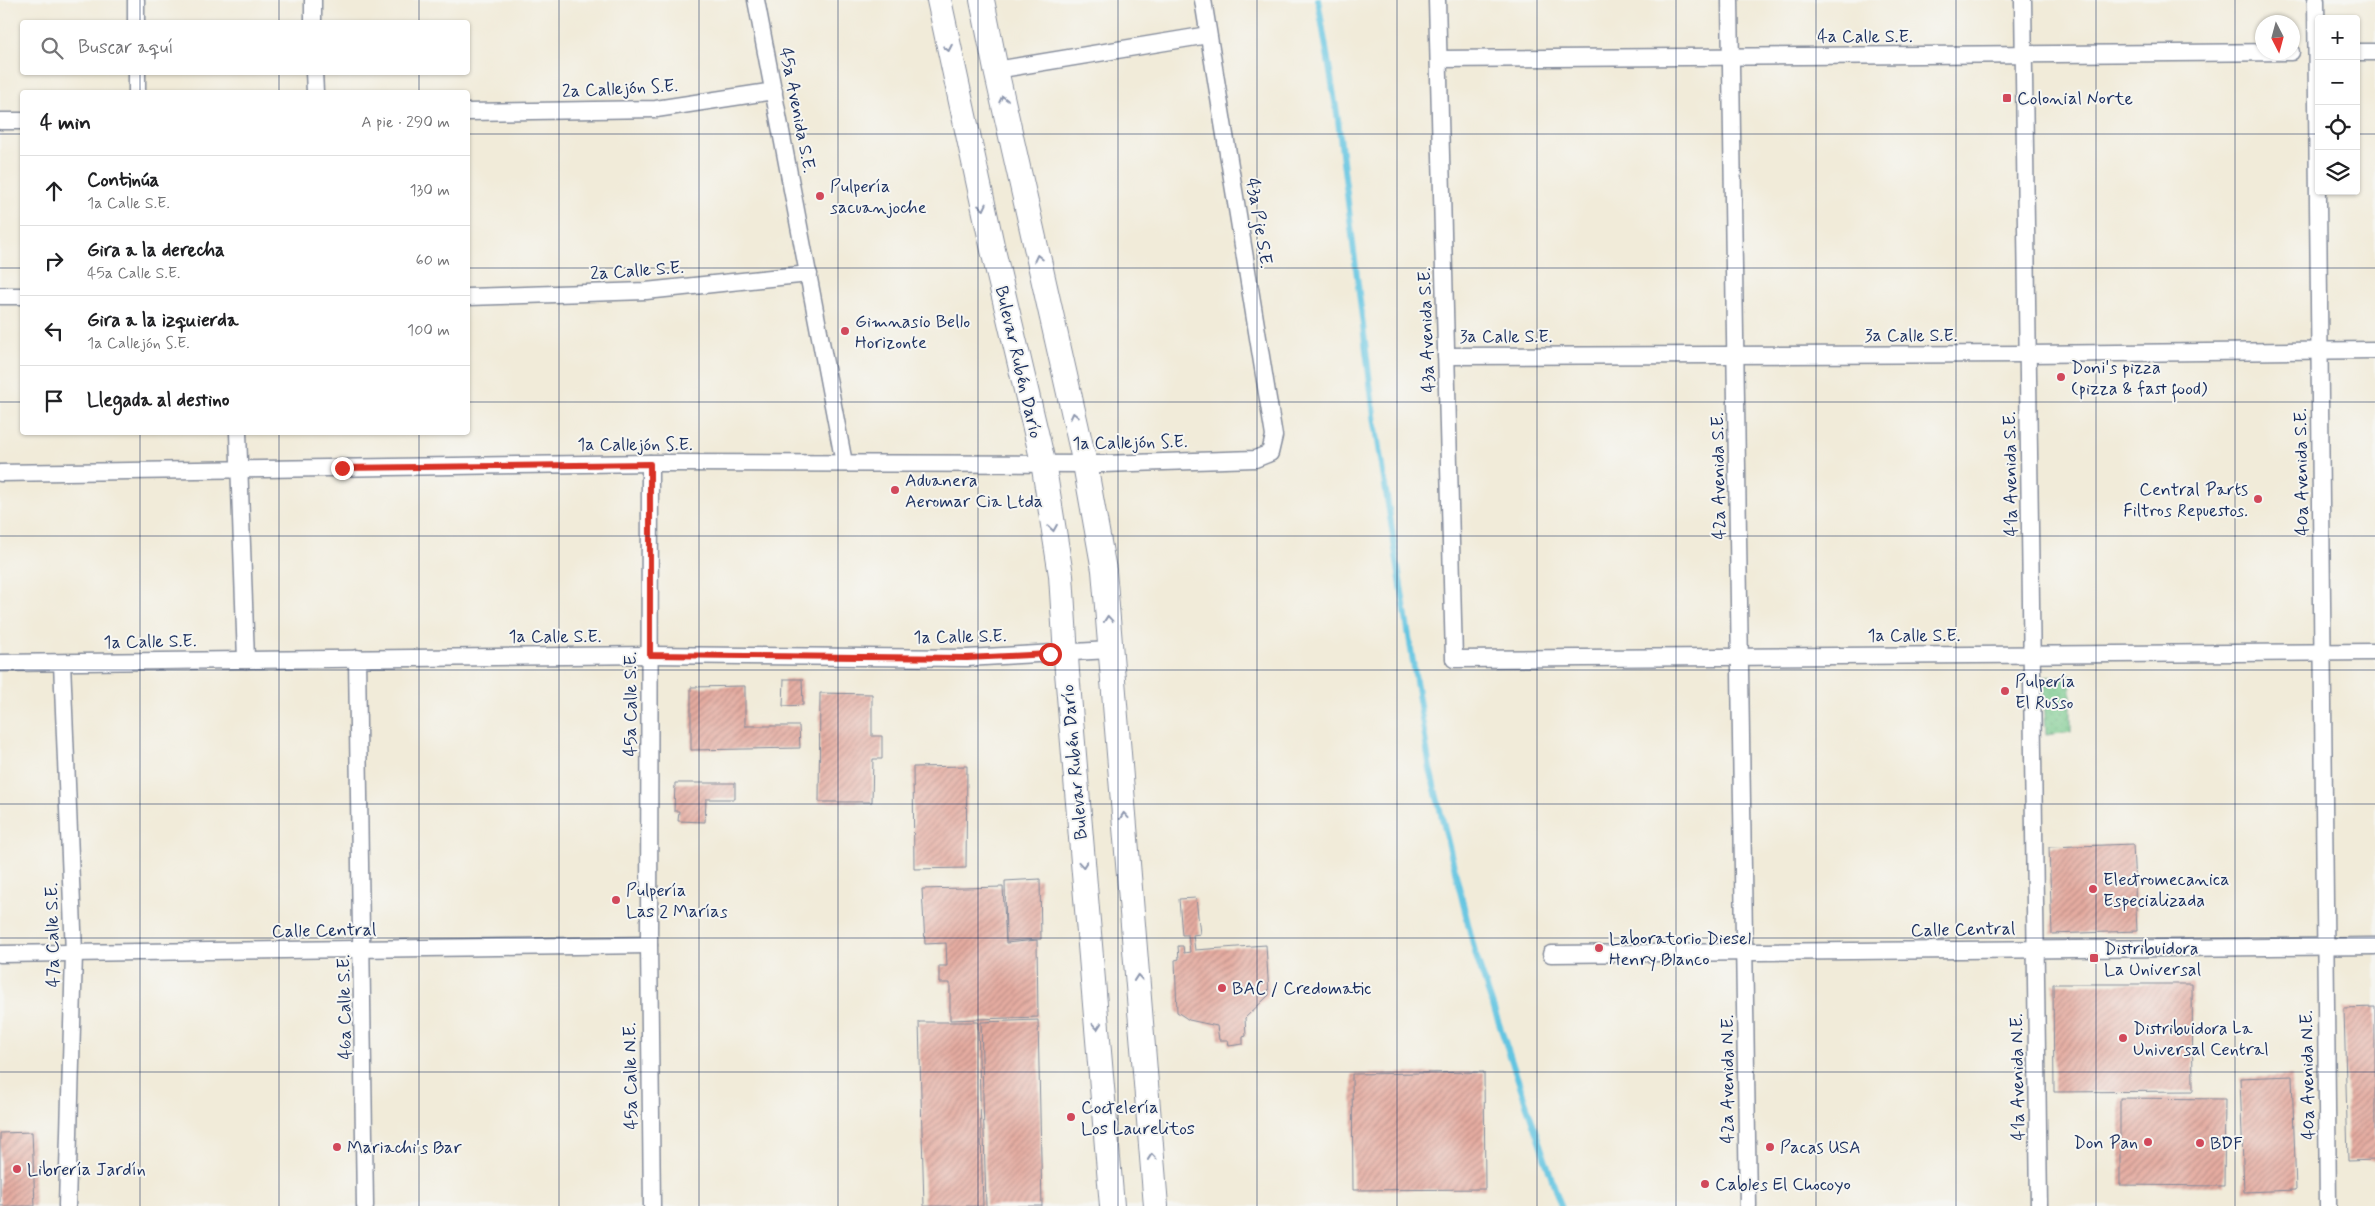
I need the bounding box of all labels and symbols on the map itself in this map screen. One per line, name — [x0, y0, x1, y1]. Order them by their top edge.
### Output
north arrow — [2255, 15, 2300, 60]
street label: 4a Calle S.E. — [1817, 25, 1913, 49]
one-way arrow — [943, 43, 953, 52]
street label: 45a Avenida S.E. — [773, 45, 821, 175]
street label: 2a Callejón S.E. — [561, 74, 679, 104]
place label: Colonial Norte — [2017, 87, 2133, 111]
marker: Colonial Norte — [2001, 92, 2013, 104]
one-way arrow — [998, 95, 1009, 104]
place label: Pulpería sacuanjoche — [830, 175, 927, 220]
street label: 43a Pje S.E. — [1240, 176, 1278, 270]
marker: Pulpería sacuanjoche — [814, 190, 826, 202]
one-way arrow — [977, 202, 988, 211]
one-way arrow — [1033, 253, 1044, 262]
street label: 2a Calle S.E. — [589, 256, 685, 286]
street label: 43a Avenida S.E. — [1413, 267, 1441, 393]
street label: Bulevar Rubén Darío — [989, 284, 1047, 441]
place label: Gimnasio Bello Horizonte — [855, 310, 970, 355]
street label: 3a Calle S.E. — [1864, 324, 1958, 348]
marker: Gimnasio Bello Horizonte — [839, 325, 851, 337]
street label: 3a Calle S.E. — [1459, 325, 1553, 349]
place label: Doni's pizza (pizza & fast food) — [2071, 356, 2208, 403]
marker: Doni's pizza (pizza & fast food) — [2055, 371, 2067, 383]
street label: 40a Avenida S.E. — [2289, 408, 2315, 536]
street label: 41a Avenida S.E. — [1998, 411, 2024, 537]
one-way arrow — [1069, 412, 1080, 421]
street label: 42a Avenida S.E. — [1706, 412, 1732, 540]
street label: 1a Callejón S.E. — [1072, 430, 1188, 456]
street label: 1a Callejón S.E. — [577, 433, 693, 457]
route end — [331, 457, 354, 480]
place label: Aduanera Aeromar Cia Ltda — [905, 469, 1043, 514]
place label: Central Parts Filtros Repuestos. — [2123, 478, 2248, 523]
marker: Aduanera Aeromar Cia Ltda — [889, 484, 901, 496]
marker: Central Parts Filtros Repuestos. — [2252, 493, 2264, 505]
one-way arrow — [1048, 524, 1058, 532]
one-way arrow — [1103, 615, 1114, 623]
street label: 1a Calle S.E. — [913, 624, 1007, 650]
street label: 1a Calle S.E. — [1867, 624, 1961, 648]
street label: 1a Calle S.E. — [508, 625, 602, 649]
street label: 1a Calle S.E. — [103, 629, 197, 655]
route start — [1039, 643, 1062, 666]
street label: 45a Calle S.E. — [619, 651, 643, 757]
place label: Pulpería El Russo — [2015, 670, 2075, 715]
street label: Bulevar Rubén Darío — [1056, 683, 1094, 841]
marker: Pulpería El Russo — [1999, 685, 2011, 697]
one-way arrow — [1119, 812, 1130, 820]
one-way arrow — [1077, 860, 1088, 868]
place label: Electromecanica Especializada — [2103, 868, 2229, 913]
place label: Pulpería Las 2 Marías — [626, 879, 728, 924]
street label: 47a Calle S.E. — [40, 883, 66, 987]
marker: Electromecanica Especializada — [2087, 883, 2099, 895]
marker: Pulpería Las 2 Marías — [610, 894, 622, 906]
street label: Calle Central — [1911, 917, 2015, 943]
street label: Calle Central — [272, 918, 376, 944]
place label: Laboratorio Diesel Henry Blanco — [1609, 927, 1751, 972]
place label: Distribuidora La Universal — [2104, 937, 2201, 982]
marker: Laboratorio Diesel Henry Blanco — [1593, 942, 1605, 954]
marker: Distribuidora La Universal — [2088, 952, 2100, 964]
street label: 46a Calle S.E. — [332, 954, 358, 1060]
one-way arrow — [1132, 974, 1143, 982]
place label: BAC / Credomatic — [1232, 977, 1371, 1001]
marker: BAC / Credomatic — [1216, 982, 1228, 994]
street label: 40a Avenida N.E. — [2295, 1010, 2321, 1140]
street label: 41a Avenida N.E. — [2005, 1013, 2031, 1141]
street label: 42a Avenida N.E. — [1716, 1014, 1740, 1144]
place label: Distribuidora La Universal Central — [2133, 1017, 2269, 1062]
street label: 45a Calle N.E. — [618, 1022, 644, 1130]
one-way arrow — [1091, 1022, 1102, 1030]
marker: Distribuidora La Universal Central — [2117, 1032, 2129, 1044]
place label: Coctelería Los Laurelitos — [1081, 1096, 1195, 1141]
marker: Coctelería Los Laurelitos — [1065, 1111, 1077, 1123]
place label: Don Pan — [2073, 1131, 2138, 1155]
place label: BDF — [2210, 1132, 2243, 1156]
place label: Mariachi's Bar — [347, 1136, 462, 1160]
place label: Pacas USA — [1780, 1136, 1861, 1160]
marker: Don Pan — [2142, 1136, 2154, 1148]
marker: BDF — [2194, 1137, 2206, 1149]
marker: Mariachi's Bar — [331, 1141, 343, 1153]
marker: Pacas USA — [1764, 1141, 1776, 1153]
one-way arrow — [1147, 1153, 1158, 1161]
place label: Librería Jardín — [27, 1158, 146, 1182]
marker: Librería Jardín — [11, 1163, 23, 1175]
place label: Cables El Chocoyo — [1715, 1173, 1851, 1197]
marker: Cables El Chocoyo — [1699, 1178, 1711, 1190]

